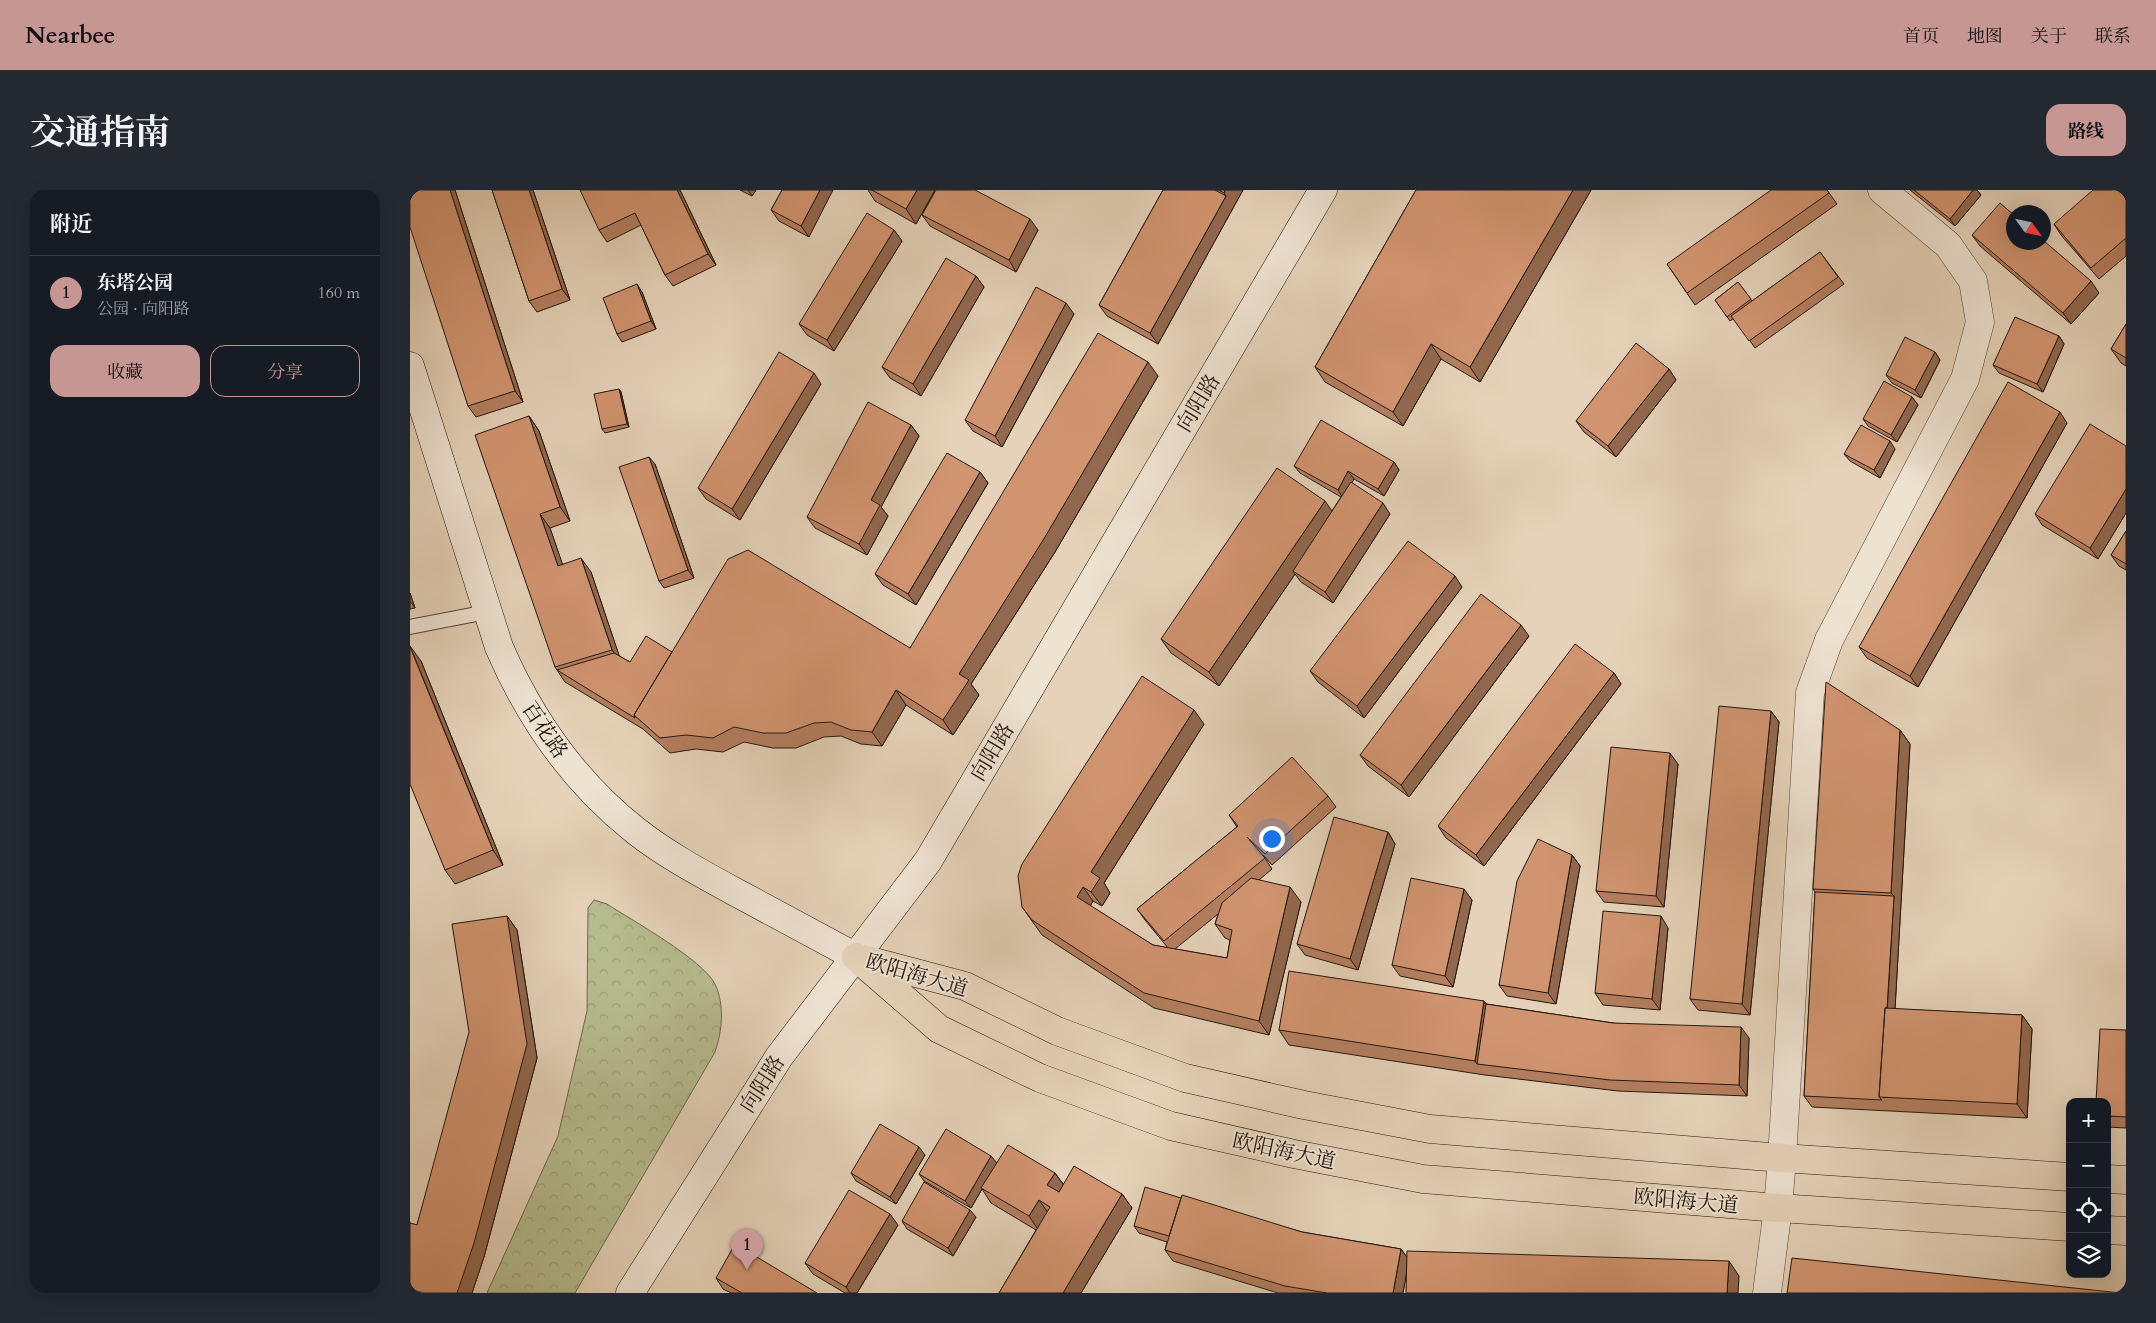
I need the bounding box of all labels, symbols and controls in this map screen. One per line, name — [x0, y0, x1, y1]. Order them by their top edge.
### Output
text: Nearbee — [25, 19, 115, 52]
text: 首页 — [1903, 24, 1939, 49]
text: 地图 — [1967, 24, 2003, 49]
text: 关于 — [2031, 24, 2067, 49]
text: 联系 — [2095, 24, 2131, 49]
button: 路线 — [2046, 104, 2126, 156]
text: 交通指南 — [30, 109, 170, 157]
north arrow — [2006, 205, 2051, 250]
text: 附近 — [50, 210, 92, 239]
text: 东塔公园 — [97, 270, 173, 296]
text: 1 — [62, 282, 70, 304]
text: 160 m — [318, 282, 360, 304]
text: 公园 · 向阳路 — [97, 298, 190, 320]
button: 收藏 — [50, 345, 200, 397]
button: 分享 — [210, 345, 360, 397]
street label: 向阳路 — [1170, 369, 1227, 438]
street label: 百花路 — [515, 696, 574, 765]
street label: 向阳路 — [964, 718, 1021, 787]
your location — [1259, 826, 1285, 852]
street label: 欧阳海大道 — [862, 947, 971, 1004]
street label: 向阳路 — [733, 1050, 792, 1119]
map controls — [2066, 1098, 2111, 1278]
button: + — [2066, 1098, 2111, 1143]
street label: 欧阳海大道 — [1230, 1126, 1338, 1177]
button: − — [2066, 1143, 2111, 1188]
street label: 欧阳海大道 — [1632, 1182, 1740, 1221]
button: locate — [2066, 1188, 2111, 1233]
pin: 1 — [731, 1229, 763, 1270]
button: layers — [2066, 1233, 2111, 1278]

